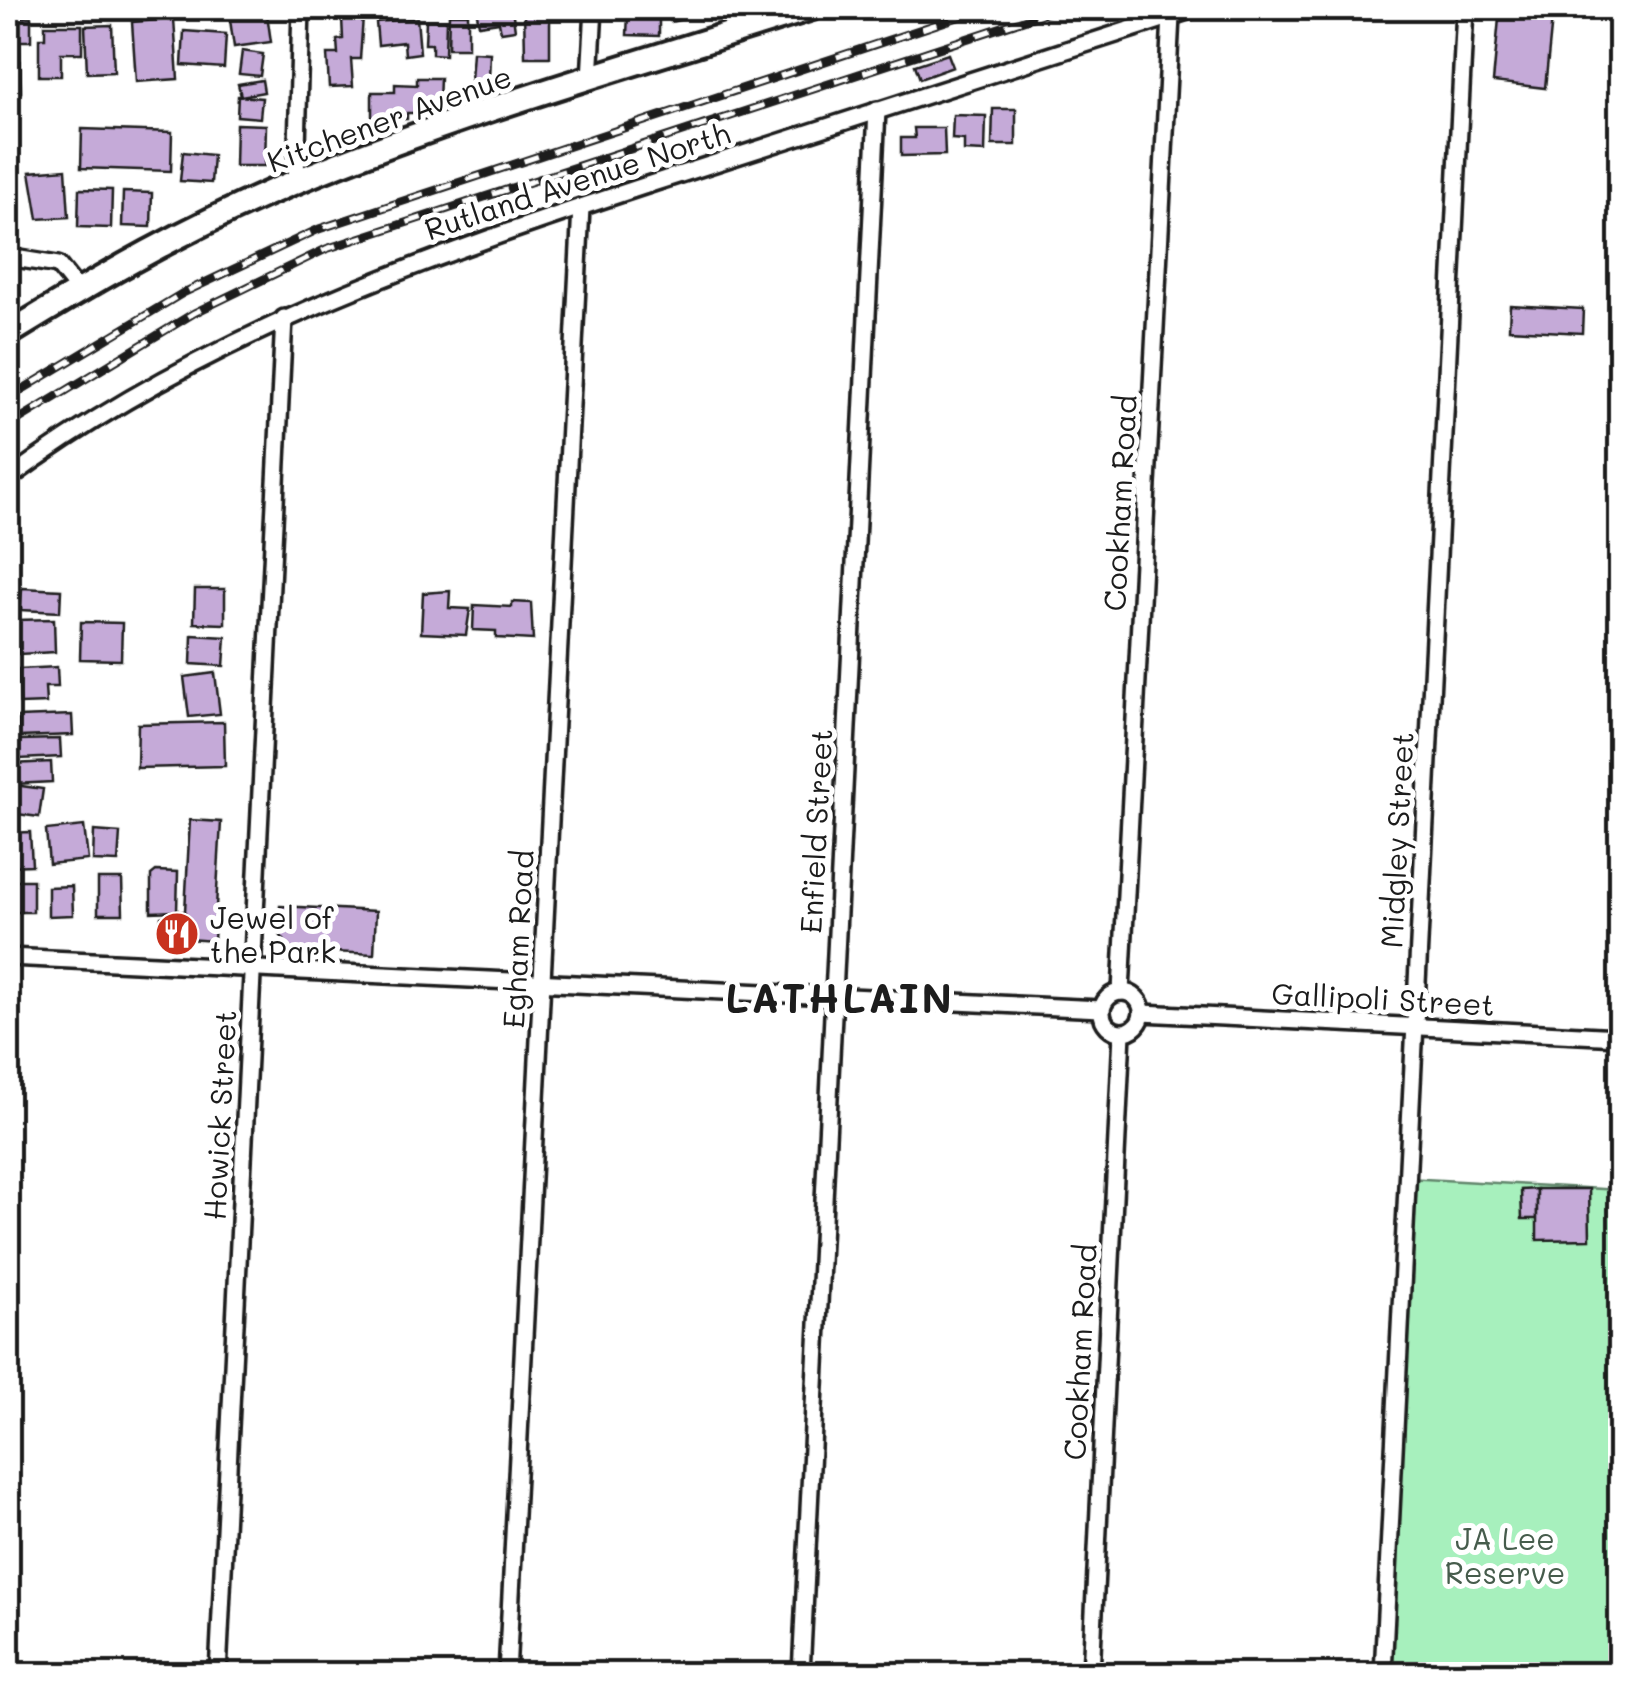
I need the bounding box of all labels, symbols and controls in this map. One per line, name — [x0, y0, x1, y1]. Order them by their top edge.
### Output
street label: Kitchener Avenue — [261, 55, 517, 181]
street label: Rutland Avenue North — [419, 112, 735, 248]
street label: Cookham Road — [1093, 394, 1145, 612]
street label: Enfield Street — [790, 728, 840, 934]
street label: Midgley Street — [1370, 731, 1422, 949]
street label: Egham Road — [492, 849, 542, 1029]
place label: Jewel of the Park — [210, 897, 336, 971]
restaurant icon: Jewel of the Park — [154, 911, 200, 957]
district label: LATHLAIN — [726, 971, 954, 1023]
street label: Gallipoli Street — [1270, 972, 1496, 1024]
street label: Howick Street — [194, 1009, 244, 1221]
street label: Cookham Road — [1053, 1243, 1105, 1461]
park label: JA Lee Reserve — [1445, 1518, 1565, 1592]

